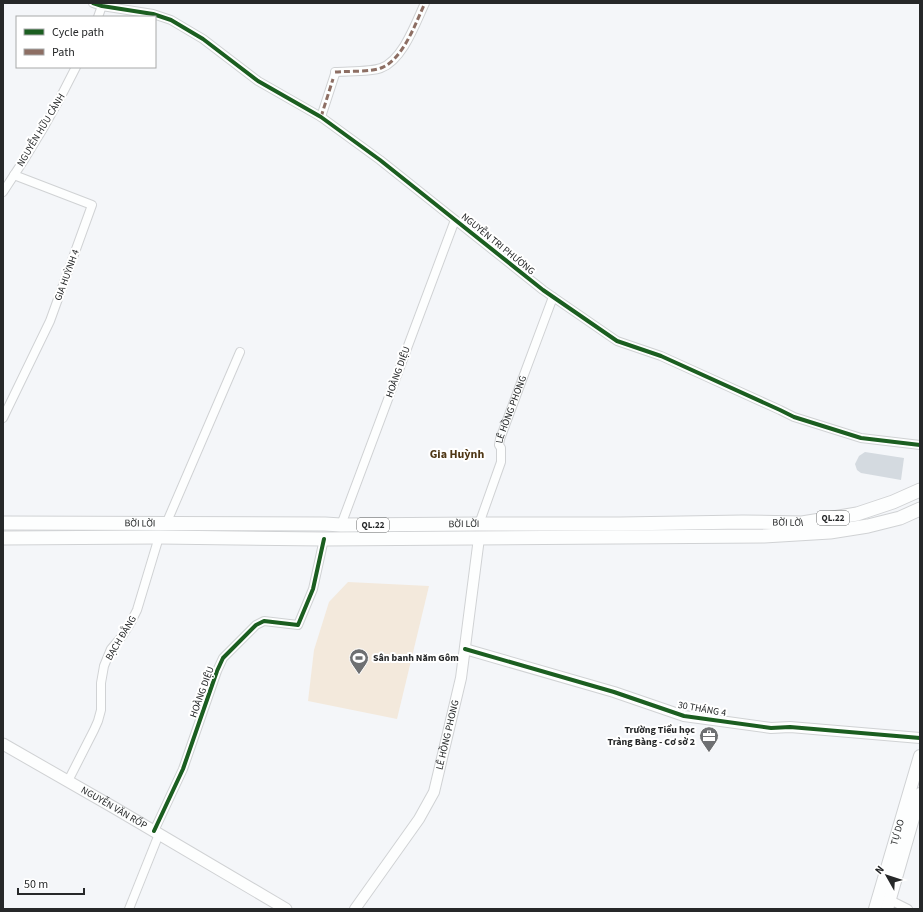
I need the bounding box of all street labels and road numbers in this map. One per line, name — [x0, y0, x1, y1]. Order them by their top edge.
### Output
street label: NGUYỄN HỮU CẢNH — [14, 91, 68, 169]
street label: NGUYỄN TRI PHƯƠNG — [458, 210, 538, 278]
street label: GIA HUỲNH 4 — [51, 247, 83, 303]
street label: HOÀNG DIỆU — [382, 344, 414, 400]
street label: LÊ HỒNG PHONG — [492, 374, 530, 444]
road number: QL.22 — [817, 511, 849, 525]
street label: BỜI LỜI — [772, 515, 805, 530]
street label: BỜI LỜI — [124, 516, 156, 530]
street label: BỜI LỜI — [448, 517, 480, 531]
road number: QL.22 — [357, 518, 389, 532]
street label: BẠCH ĐẰNG — [102, 613, 140, 663]
street label: HOÀNG DIỆU — [186, 664, 218, 720]
street label: 30 THÁNG 4 — [677, 698, 727, 720]
street label: LÊ HỒNG PHONG — [432, 699, 463, 771]
street label: NGUYỄN VĂN RỐP — [78, 783, 150, 833]
street label: TỰ DO — [887, 817, 908, 847]

